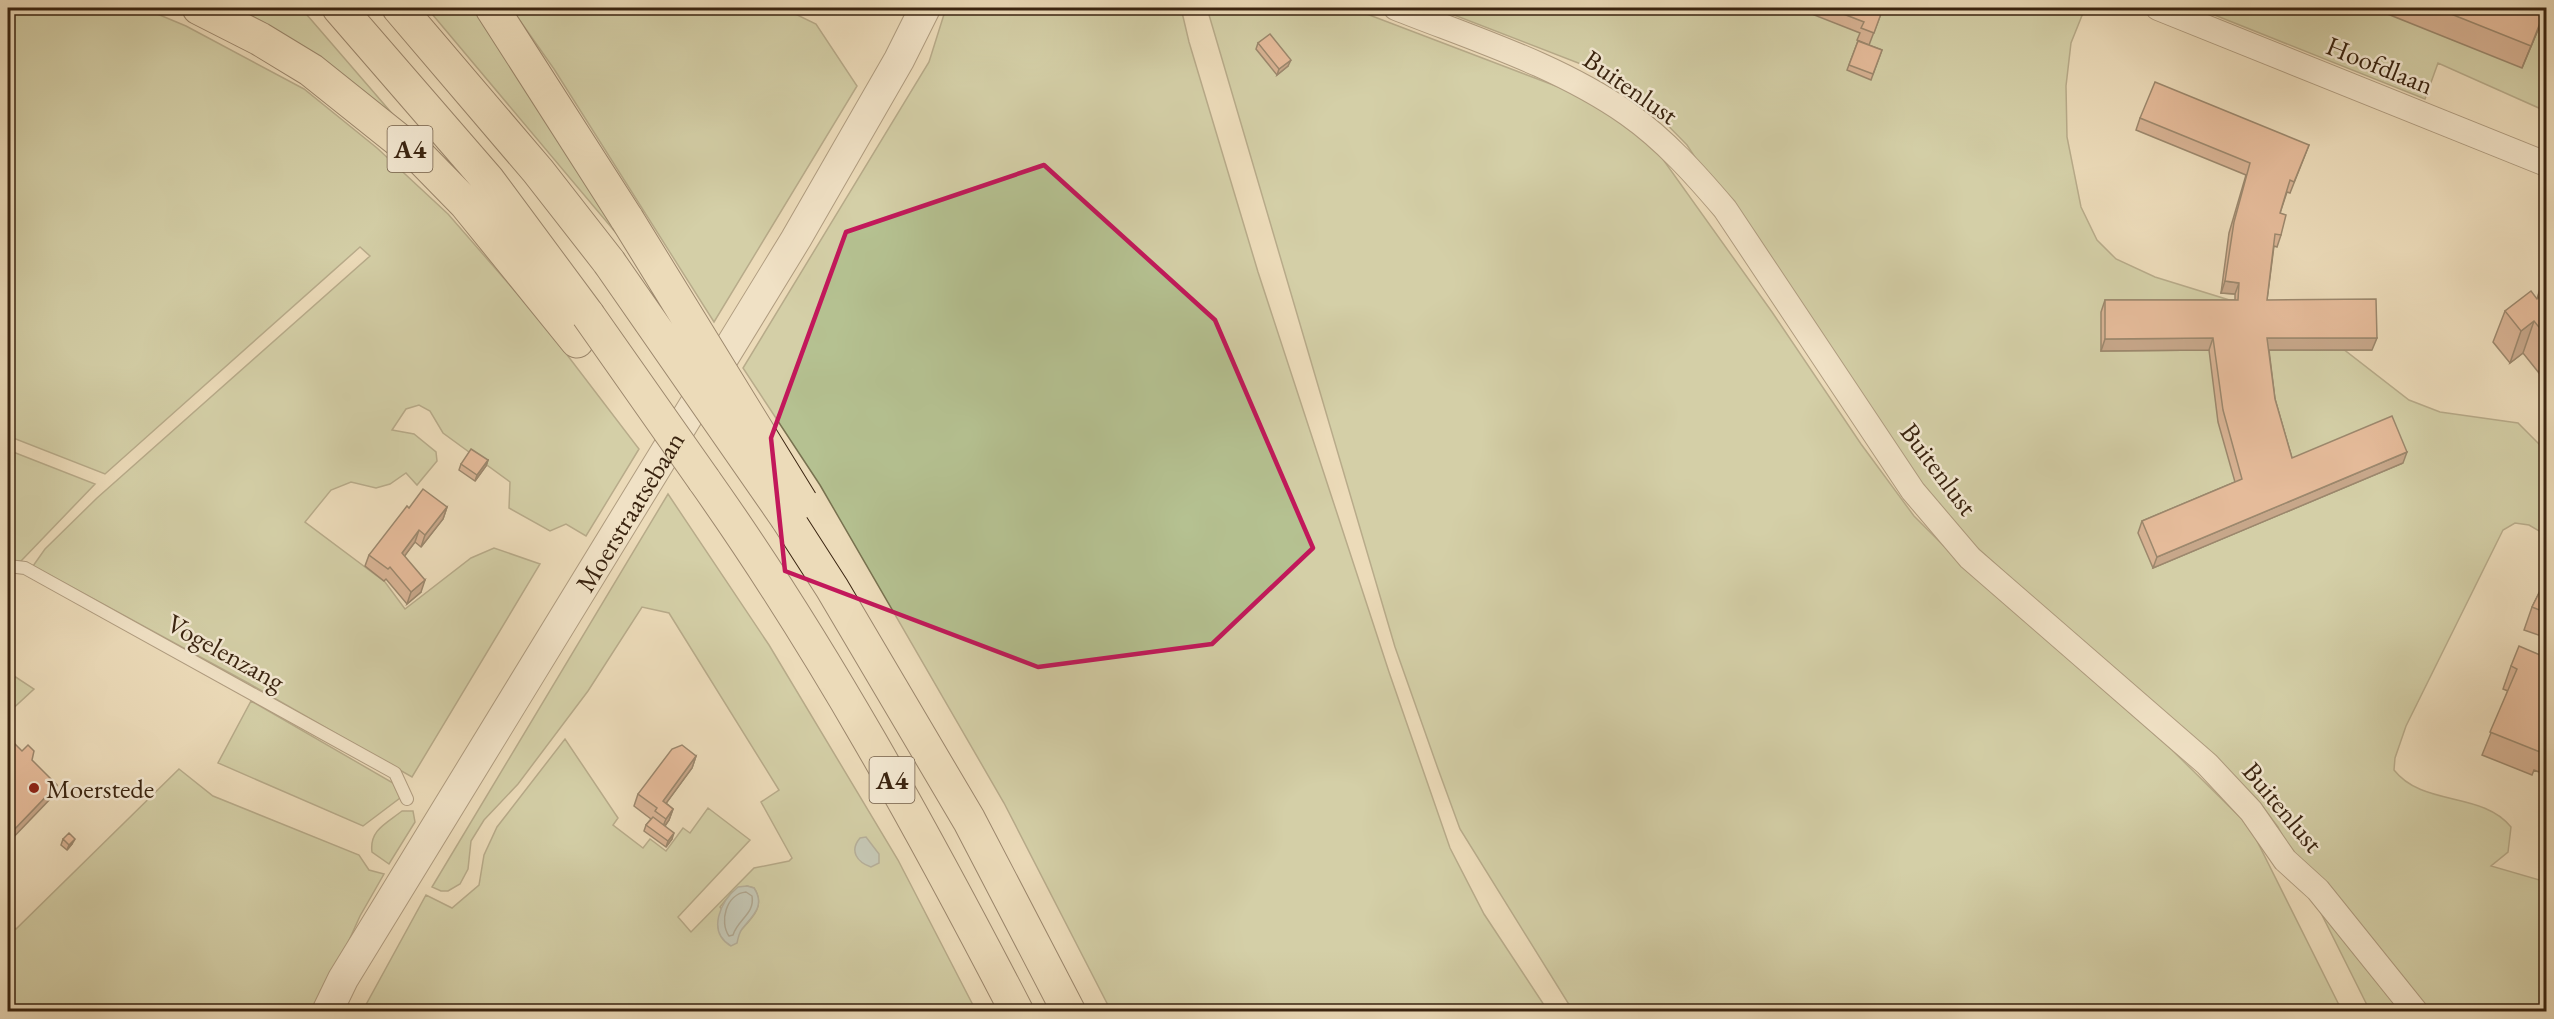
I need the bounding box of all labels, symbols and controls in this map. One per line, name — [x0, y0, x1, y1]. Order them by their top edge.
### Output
street label: Hoofdlaan — [2321, 28, 2439, 102]
street label: Buitenlust — [1577, 42, 1686, 133]
road number: A4 — [388, 126, 432, 172]
street label: Buitenlust — [1893, 415, 1986, 523]
street label: Moerstraatsebaan — [567, 425, 692, 598]
street label: Vogelenzang — [161, 605, 291, 699]
street label: Buitenlust — [2235, 754, 2331, 860]
road number: A4 — [870, 757, 914, 803]
place label: Moerstede — [46, 771, 154, 806]
marker: Moerstede — [27, 781, 41, 795]

